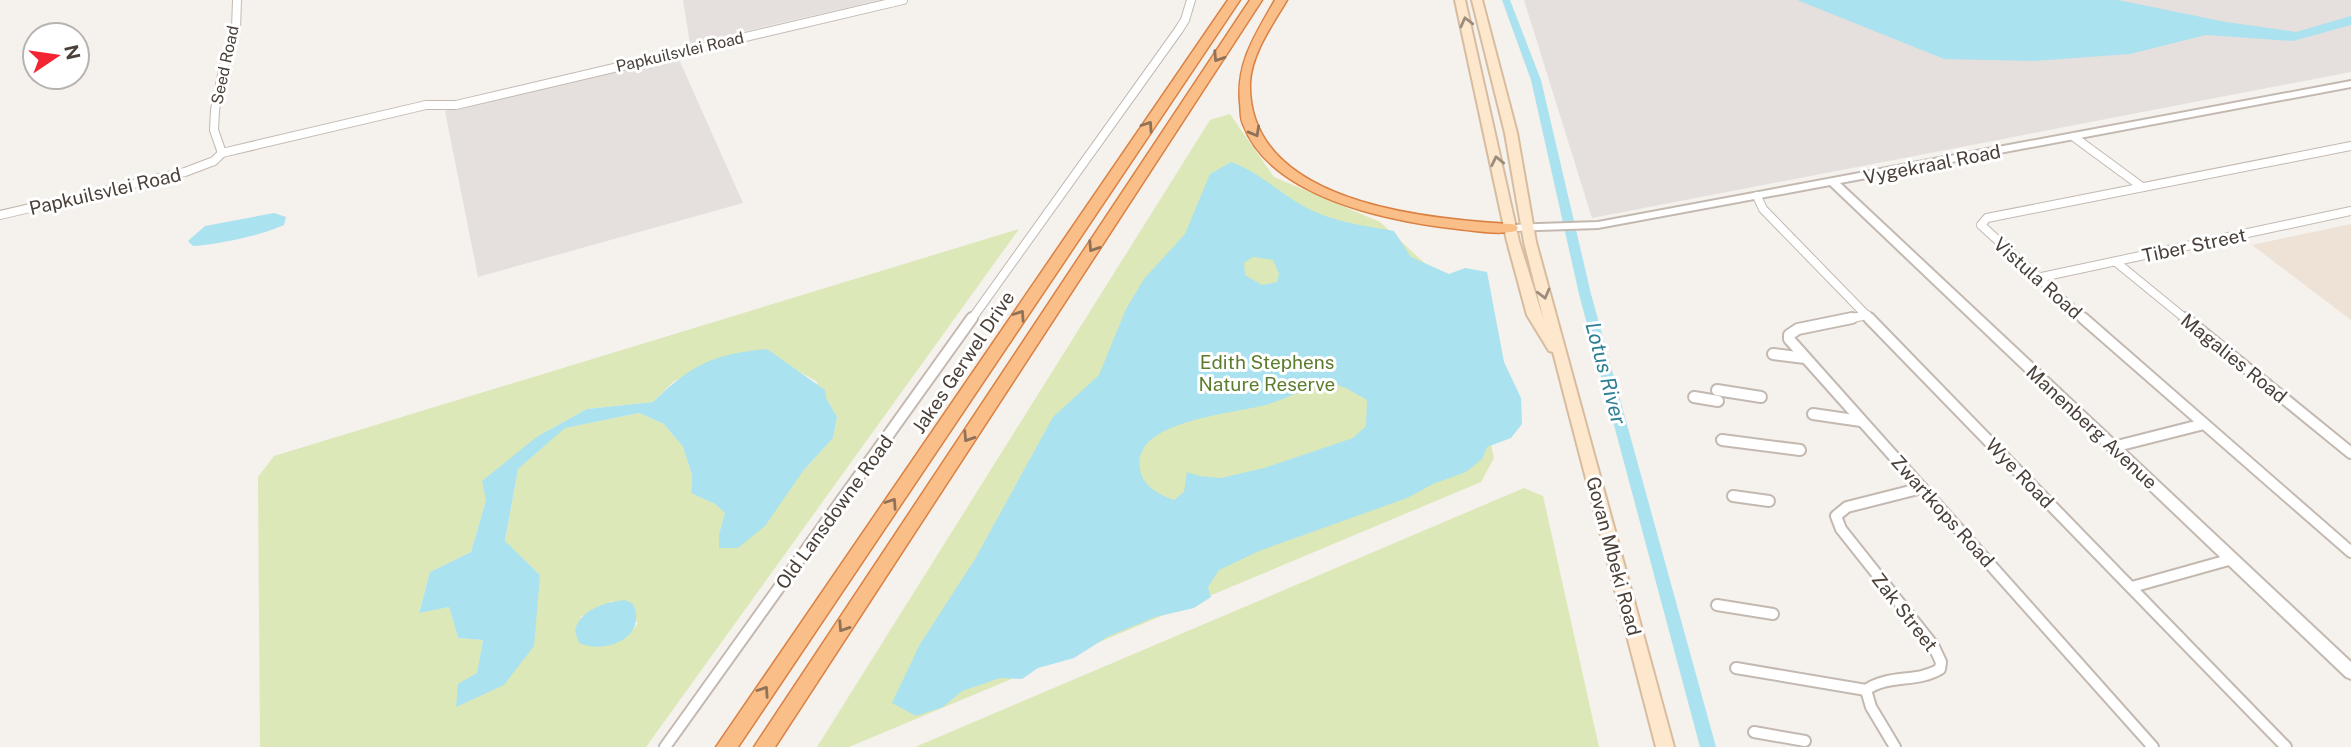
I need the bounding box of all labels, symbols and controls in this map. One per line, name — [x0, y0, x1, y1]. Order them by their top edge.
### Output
one-way arrow — [1460, 16, 1474, 28]
north arrow — [21, 21, 91, 91]
street label: Seed Road — [207, 24, 243, 106]
street label: Papkuilsvlei Road — [614, 28, 746, 76]
text: N — [60, 42, 85, 62]
one-way arrow — [1214, 49, 1226, 62]
one-way arrow — [1140, 121, 1153, 134]
one-way arrow — [1247, 124, 1260, 137]
street label: Vygekraal Road — [1862, 140, 2002, 188]
one-way arrow — [1490, 155, 1505, 167]
street label: Papkuilsvlei Road — [27, 163, 183, 219]
street label: Tiber Street — [2140, 223, 2248, 267]
street label: Vistula Road — [1989, 233, 2087, 323]
one-way arrow — [1089, 239, 1101, 252]
street label: Jakes Gerwel Drive — [907, 287, 1019, 437]
one-way arrow — [1536, 288, 1550, 300]
one-way arrow — [1012, 309, 1025, 322]
street label: Magalies Road — [2177, 309, 2291, 407]
water label: Lotus River — [1580, 319, 1632, 428]
park label: Edith Stephens Nature Reserve — [1199, 351, 1335, 395]
street label: Manenberg Avenue — [2022, 361, 2162, 493]
one-way arrow — [964, 429, 976, 442]
street label: Old Lansdowne Road — [771, 431, 897, 593]
street label: Wye Road — [1981, 434, 2059, 512]
street label: Zwartkops Road — [1887, 451, 1999, 571]
street label: Govan Mbeki Road — [1582, 474, 1646, 638]
one-way arrow — [884, 497, 897, 510]
street label: Zak Street — [1868, 568, 1942, 656]
one-way arrow — [839, 619, 851, 632]
one-way arrow — [756, 685, 769, 698]

